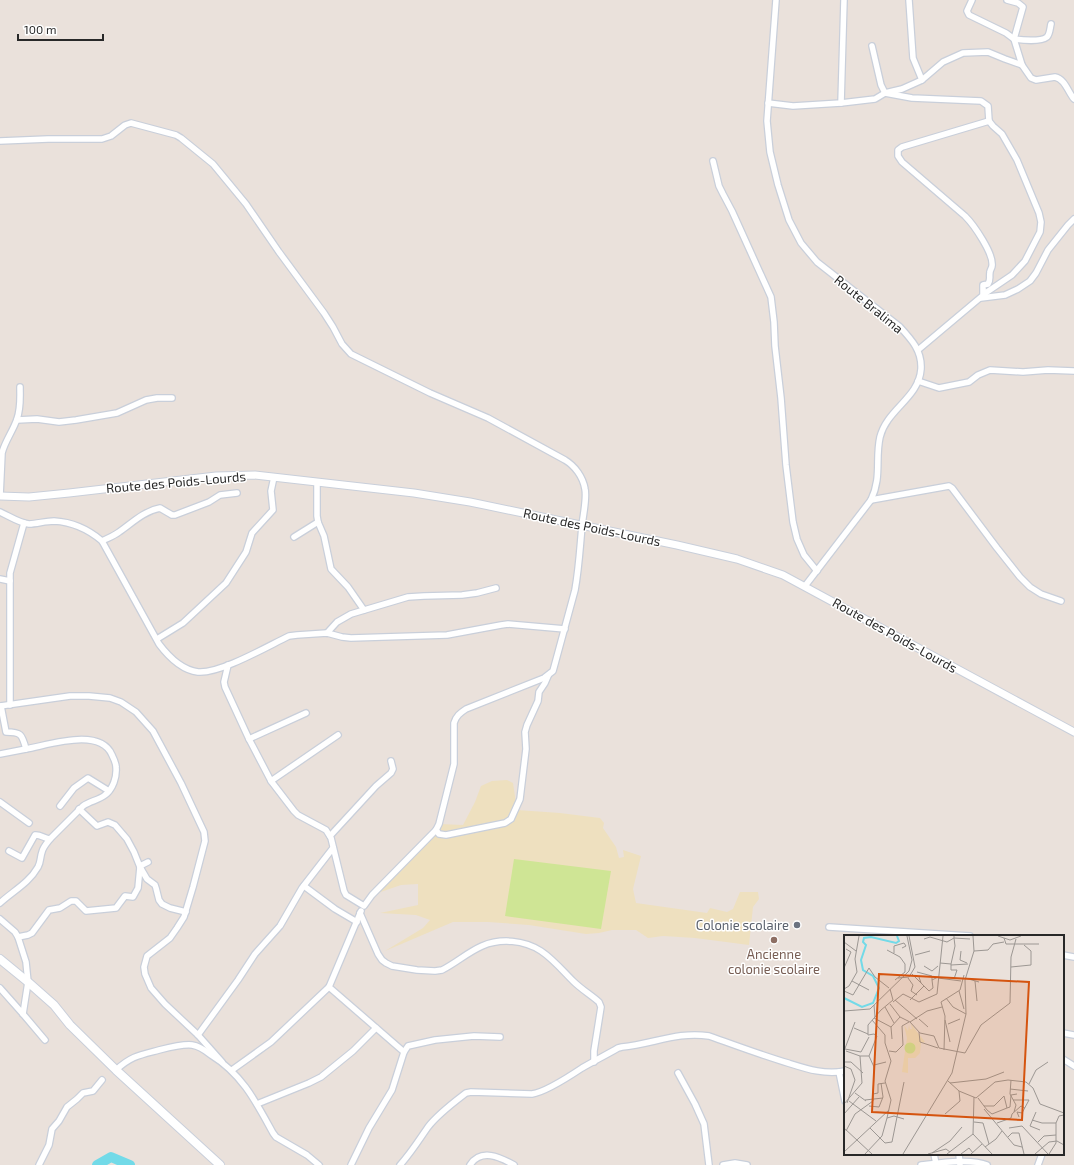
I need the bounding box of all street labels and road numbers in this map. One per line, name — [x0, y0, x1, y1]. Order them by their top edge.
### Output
street label: Route Bralima — [831, 271, 907, 337]
street label: Route des Poids-Lourds — [105, 468, 247, 496]
street label: Route des Poids-Lourds — [522, 505, 662, 549]
street label: Route des Poids-Lourds — [830, 594, 960, 676]

